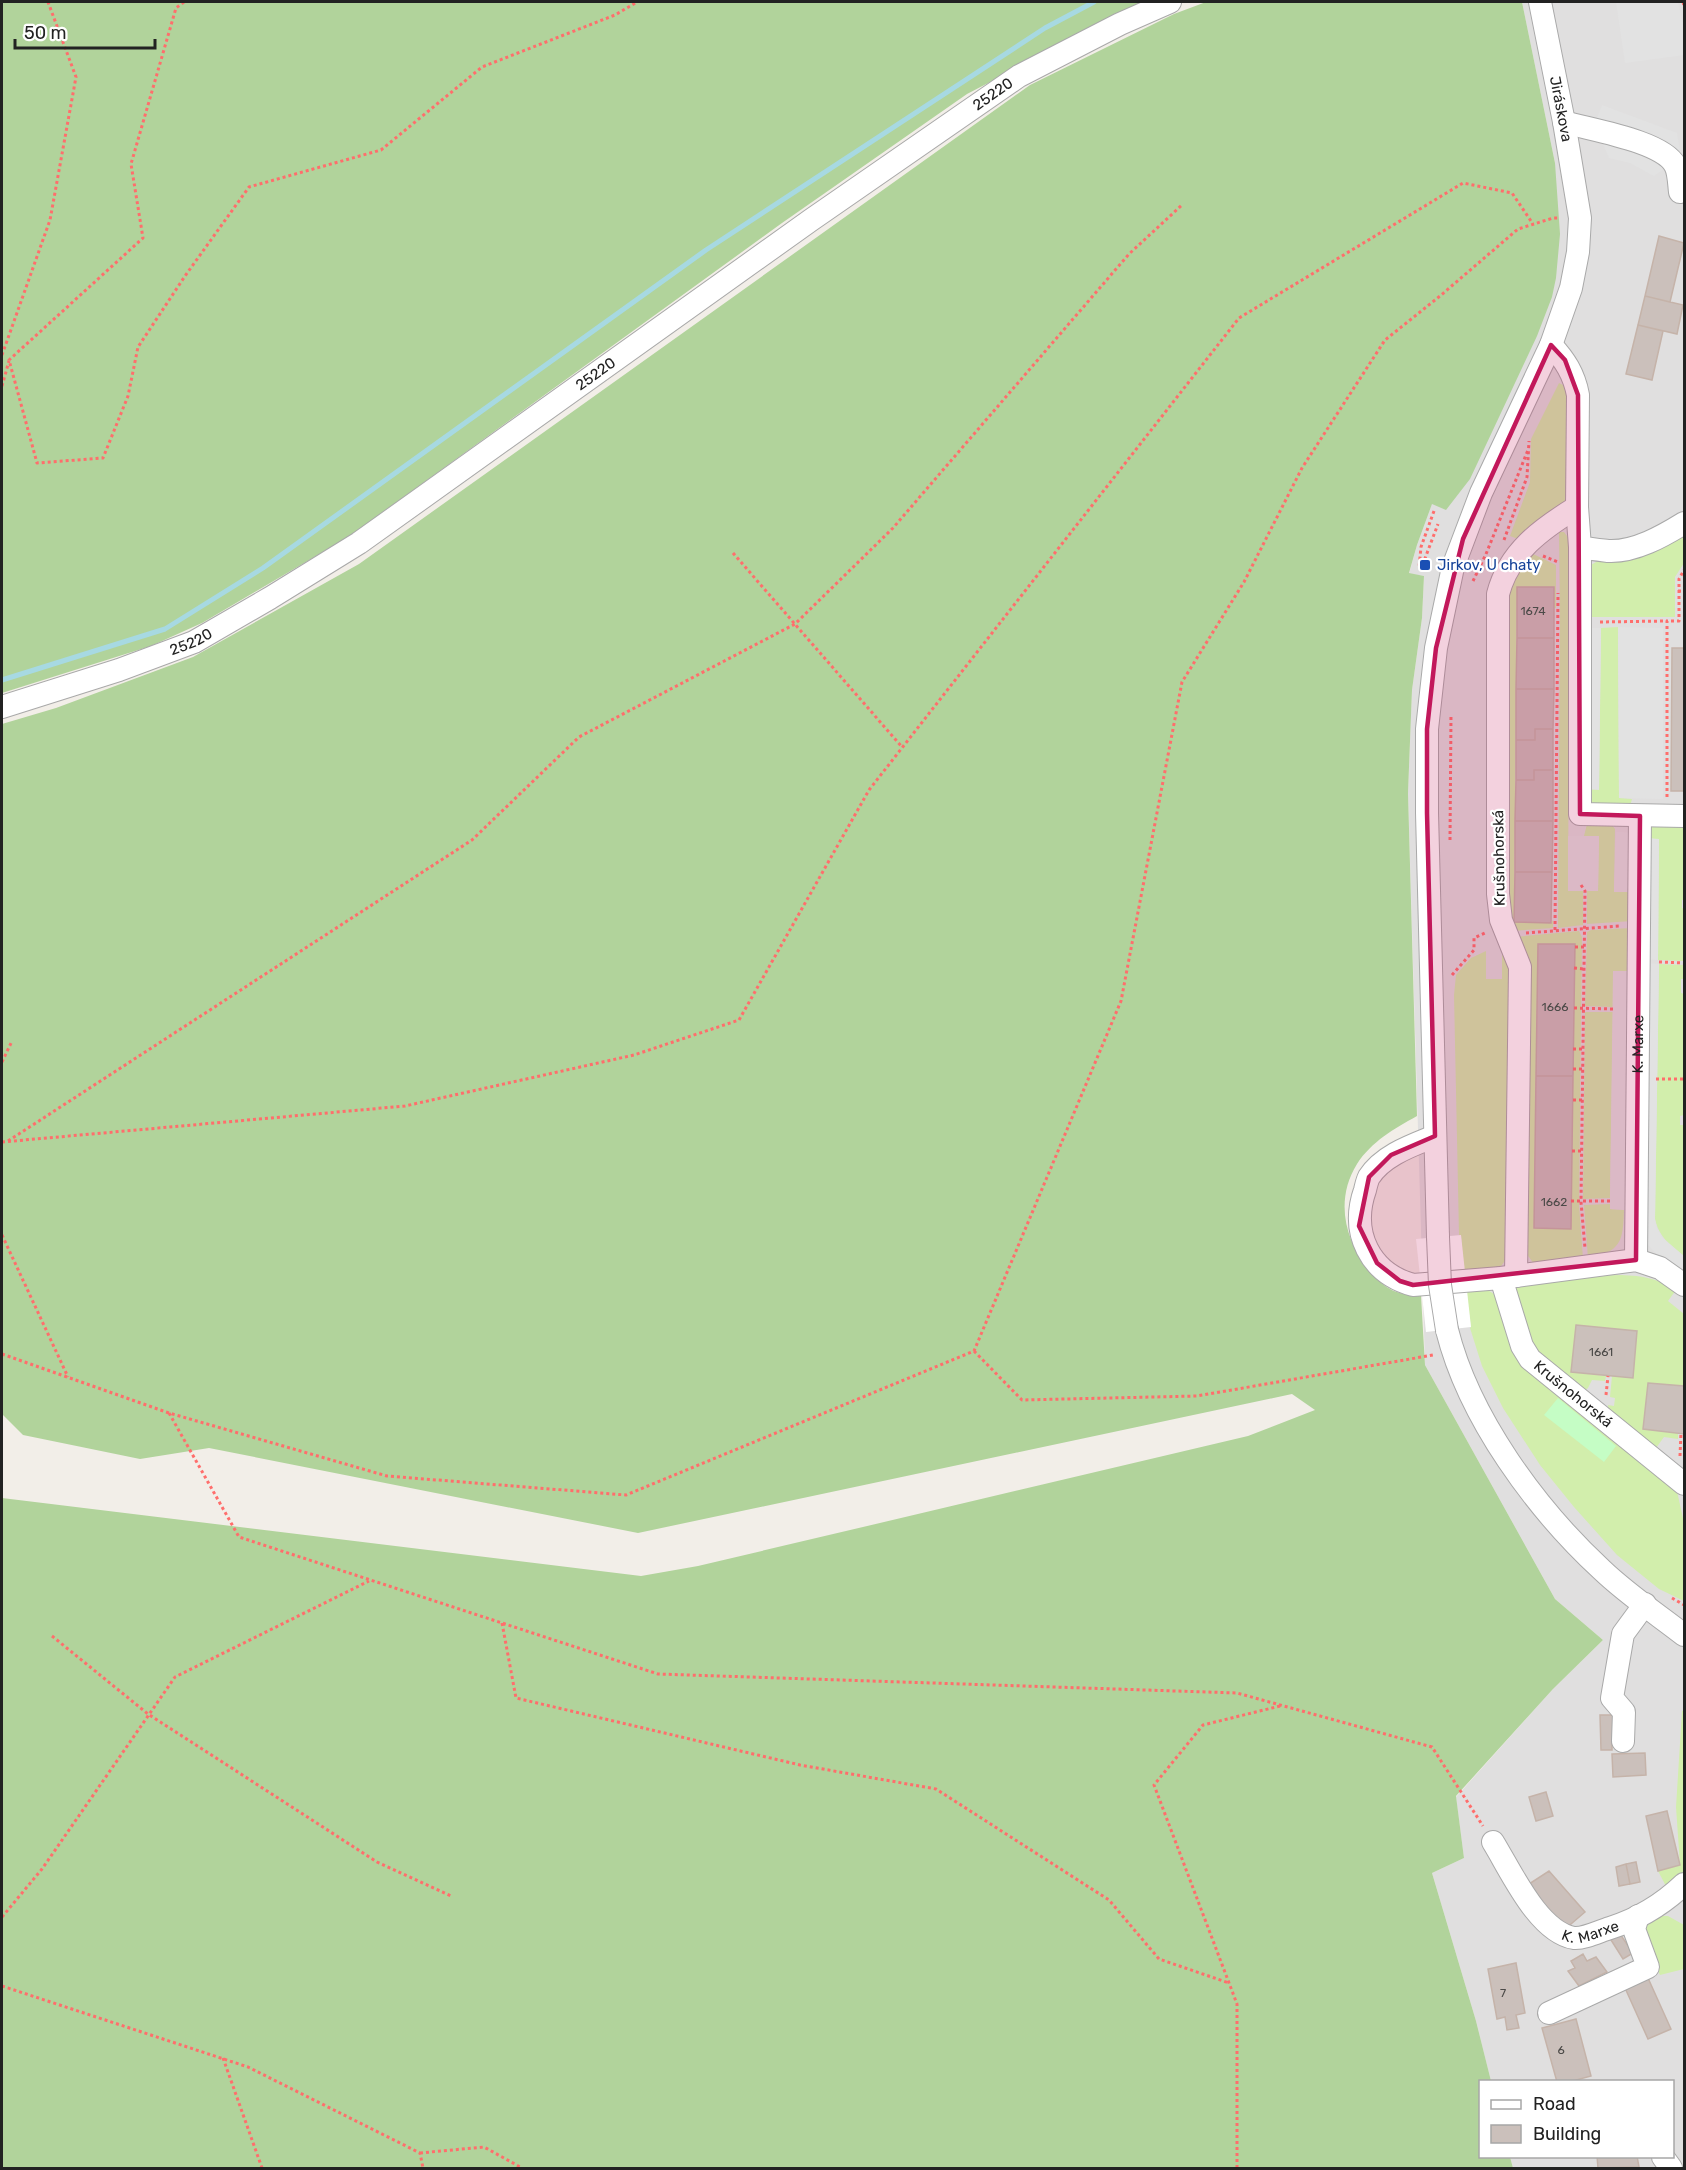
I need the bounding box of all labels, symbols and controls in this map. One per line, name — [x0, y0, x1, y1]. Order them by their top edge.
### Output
scale bar — [15, 12, 154, 50]
text: 50 m — [24, 22, 67, 44]
street label: 25220 — [969, 74, 1016, 114]
street label: Jiráskova — [1546, 75, 1576, 143]
street label: 25220 — [572, 354, 619, 394]
place label: Jirkov, U chaty — [1437, 556, 1540, 574]
marker: Jirkov, U chaty — [1418, 558, 1432, 572]
house number: 1674 — [1520, 604, 1546, 618]
street label: 25220 — [167, 624, 216, 659]
street label: Krušnohorská — [1489, 810, 1509, 906]
house number: 1666 — [1542, 1000, 1568, 1014]
street label: K. Marxe — [1629, 1015, 1647, 1073]
house number: 1662 — [1541, 1195, 1567, 1209]
house number: 1661 — [1589, 1345, 1613, 1359]
street label: Krušnohorská — [1530, 1357, 1616, 1431]
street label: K. Marxe — [1559, 1917, 1621, 1947]
house number: 7 — [1500, 1986, 1506, 2000]
house number: 6 — [1557, 2043, 1565, 2057]
legend — [1479, 2080, 1674, 2158]
text: Road — [1533, 2093, 1576, 2115]
text: Building — [1533, 2123, 1601, 2145]

